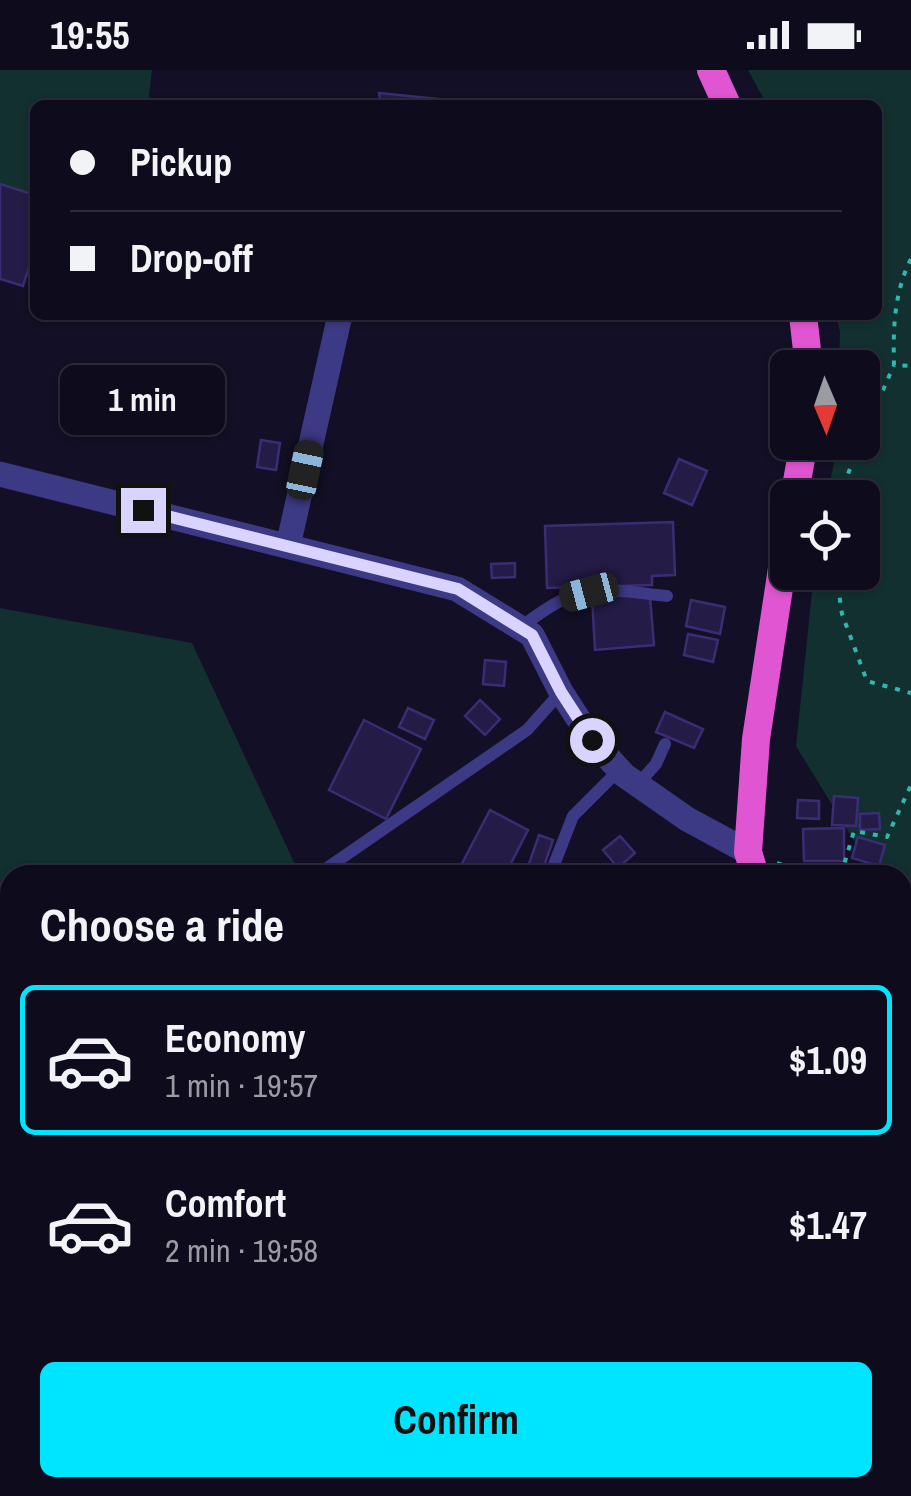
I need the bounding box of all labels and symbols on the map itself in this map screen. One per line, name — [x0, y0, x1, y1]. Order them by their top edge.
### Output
north arrow — [770, 350, 880, 460]
callout: 1 min — [61, 365, 226, 435]
car — [284, 438, 326, 502]
route end — [121, 488, 166, 533]
car — [556, 570, 622, 614]
route start — [570, 718, 615, 763]

